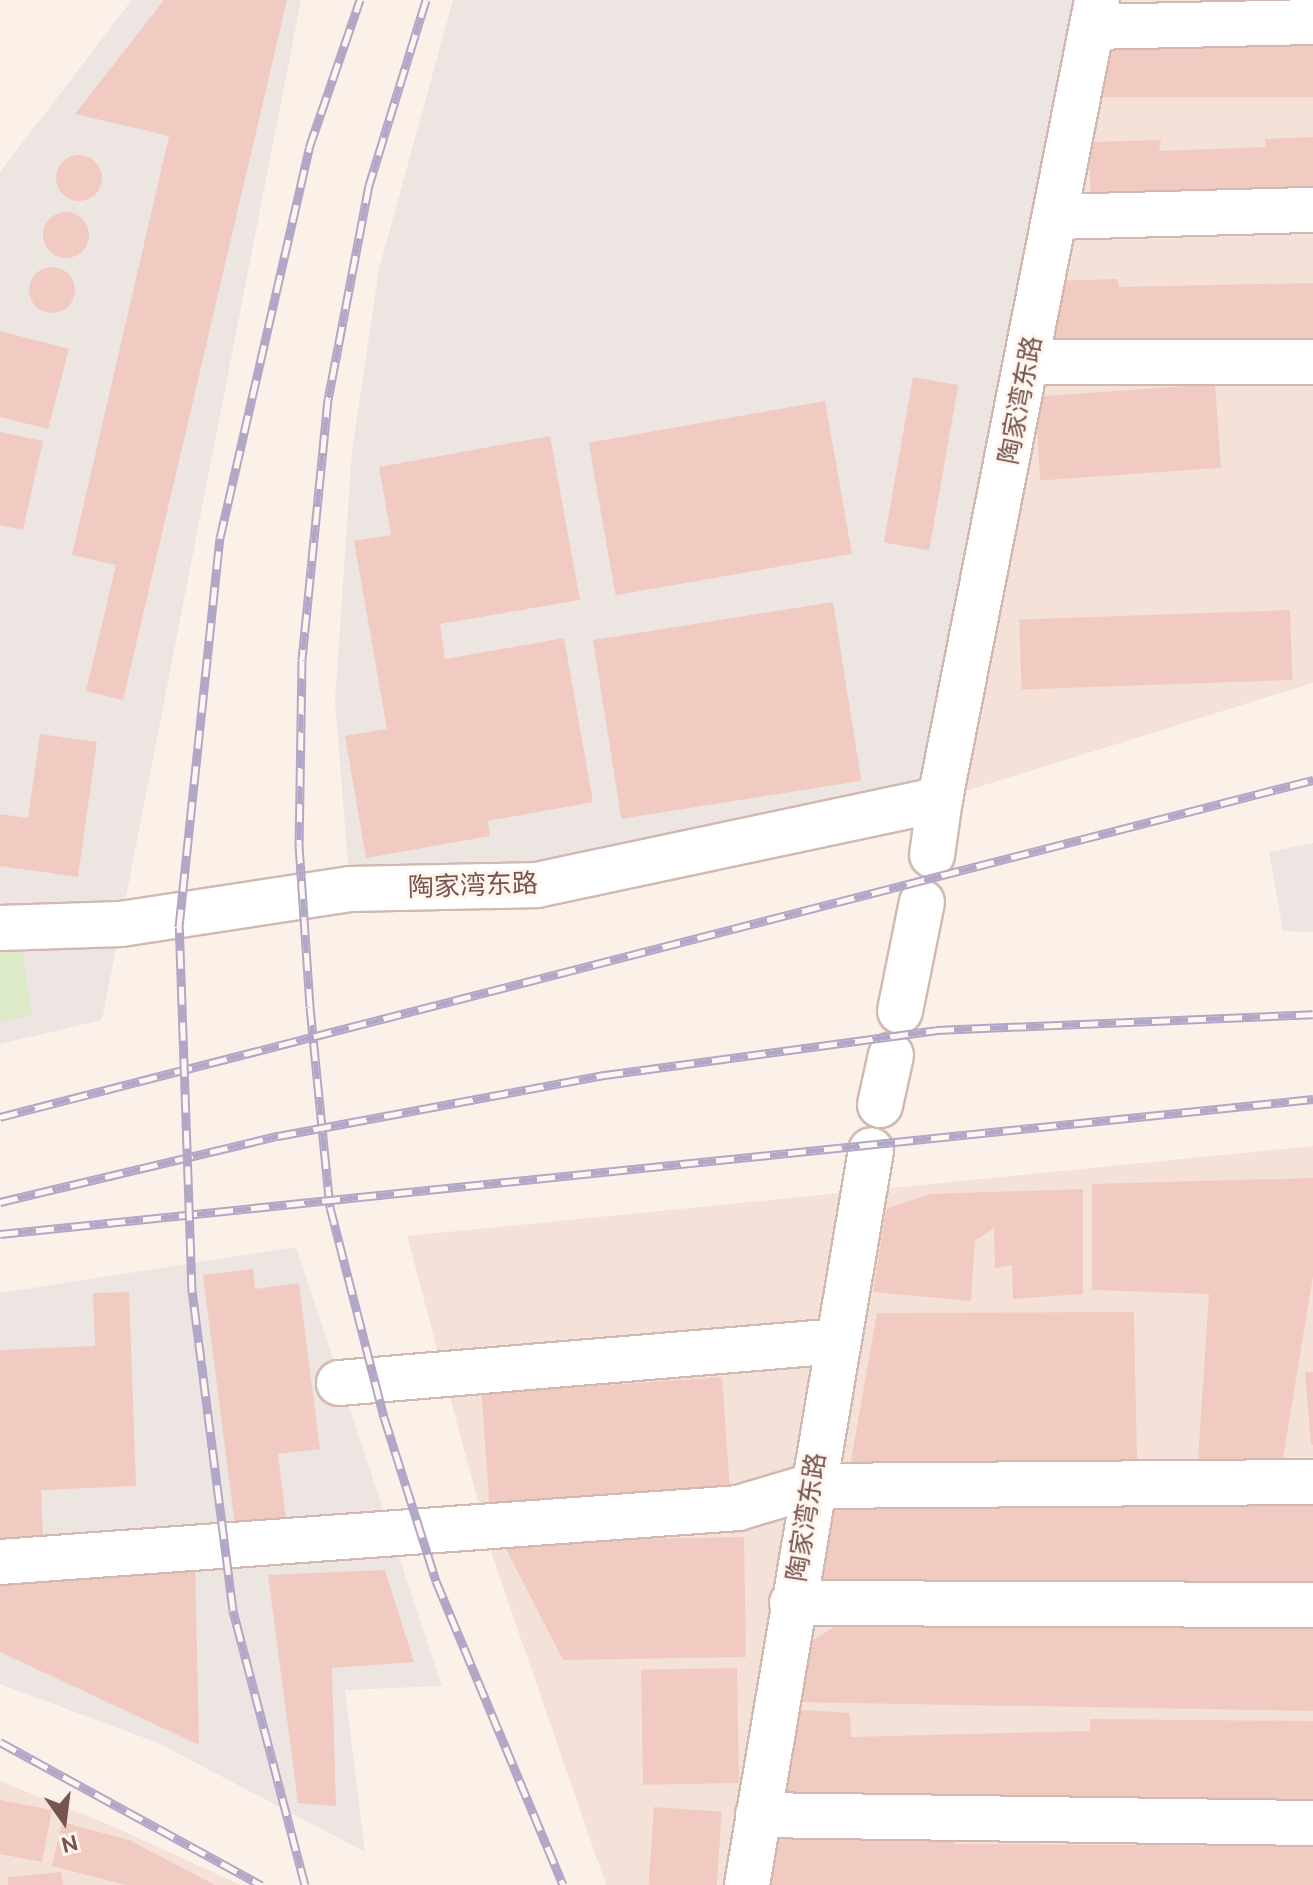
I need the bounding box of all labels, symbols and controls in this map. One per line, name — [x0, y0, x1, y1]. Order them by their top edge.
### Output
street label: 陶家湾东路 — [992, 333, 1048, 467]
street label: 陶家湾东路 — [407, 867, 539, 903]
street label: 陶家湾东路 — [780, 1450, 832, 1584]
north arrow — [24, 1781, 104, 1861]
text: N — [59, 1831, 81, 1859]

